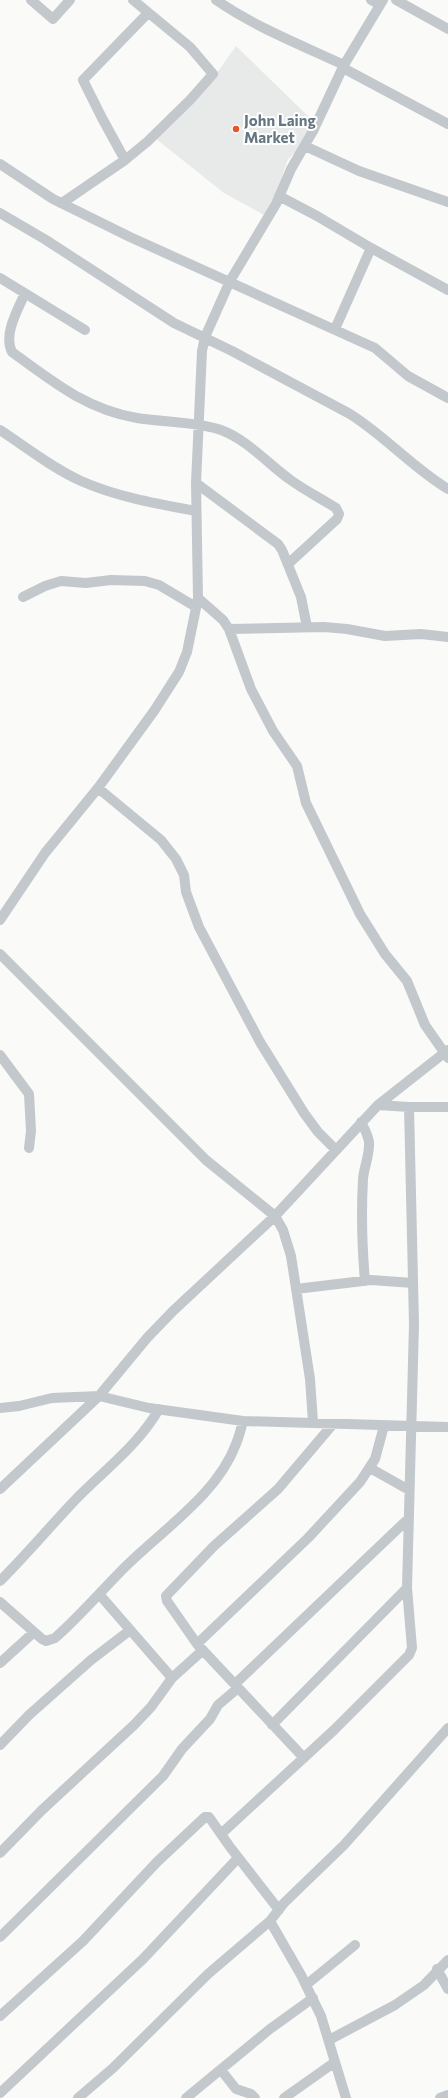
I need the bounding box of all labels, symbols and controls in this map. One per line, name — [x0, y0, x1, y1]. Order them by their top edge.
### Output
place label: John Laing Market — [244, 111, 316, 146]
marker: John Laing Market — [231, 124, 241, 134]

